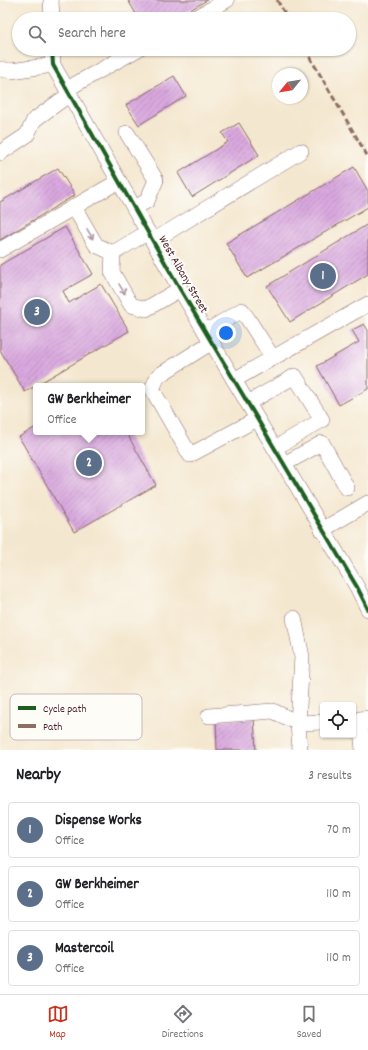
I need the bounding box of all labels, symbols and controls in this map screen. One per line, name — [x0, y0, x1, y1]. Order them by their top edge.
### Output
search box — [12, 12, 356, 56]
icon: search — [26, 23, 48, 45]
text: Search here — [58, 23, 126, 45]
north arrow — [272, 68, 308, 104]
one-way arrow — [86, 228, 94, 240]
street label: West Albany Street — [154, 233, 212, 317]
pin: 1 — [310, 261, 336, 291]
one-way arrow — [118, 283, 126, 295]
pin: 3 — [24, 297, 50, 327]
your location — [216, 323, 236, 343]
popup — [33, 383, 145, 435]
text: GW Berkheimer — [47, 389, 131, 411]
text: Office — [47, 411, 76, 430]
pin: 2 — [76, 448, 102, 478]
legend — [10, 694, 142, 740]
text: Cycle path — [43, 702, 87, 718]
map controls — [320, 702, 356, 738]
button: locate — [320, 702, 356, 738]
text: Path — [43, 720, 62, 736]
text: Nearby — [16, 764, 60, 788]
text: 3 results — [308, 767, 352, 786]
text: Dispense Works — [55, 810, 142, 832]
text: 1 — [29, 821, 31, 840]
text: 70 m — [327, 821, 351, 840]
text: Office — [55, 832, 84, 851]
text: GW Berkheimer — [55, 874, 139, 896]
text: 2 — [27, 885, 33, 904]
text: 110 m — [326, 885, 351, 904]
text: Office — [55, 896, 84, 915]
text: Mastercoil — [55, 938, 114, 960]
text: 3 — [27, 949, 33, 968]
text: 110 m — [326, 949, 351, 968]
text: Office — [55, 960, 84, 979]
tab: Map — [47, 1003, 69, 1043]
tab: Directions — [162, 1003, 204, 1043]
tab: Saved — [297, 1003, 321, 1043]

